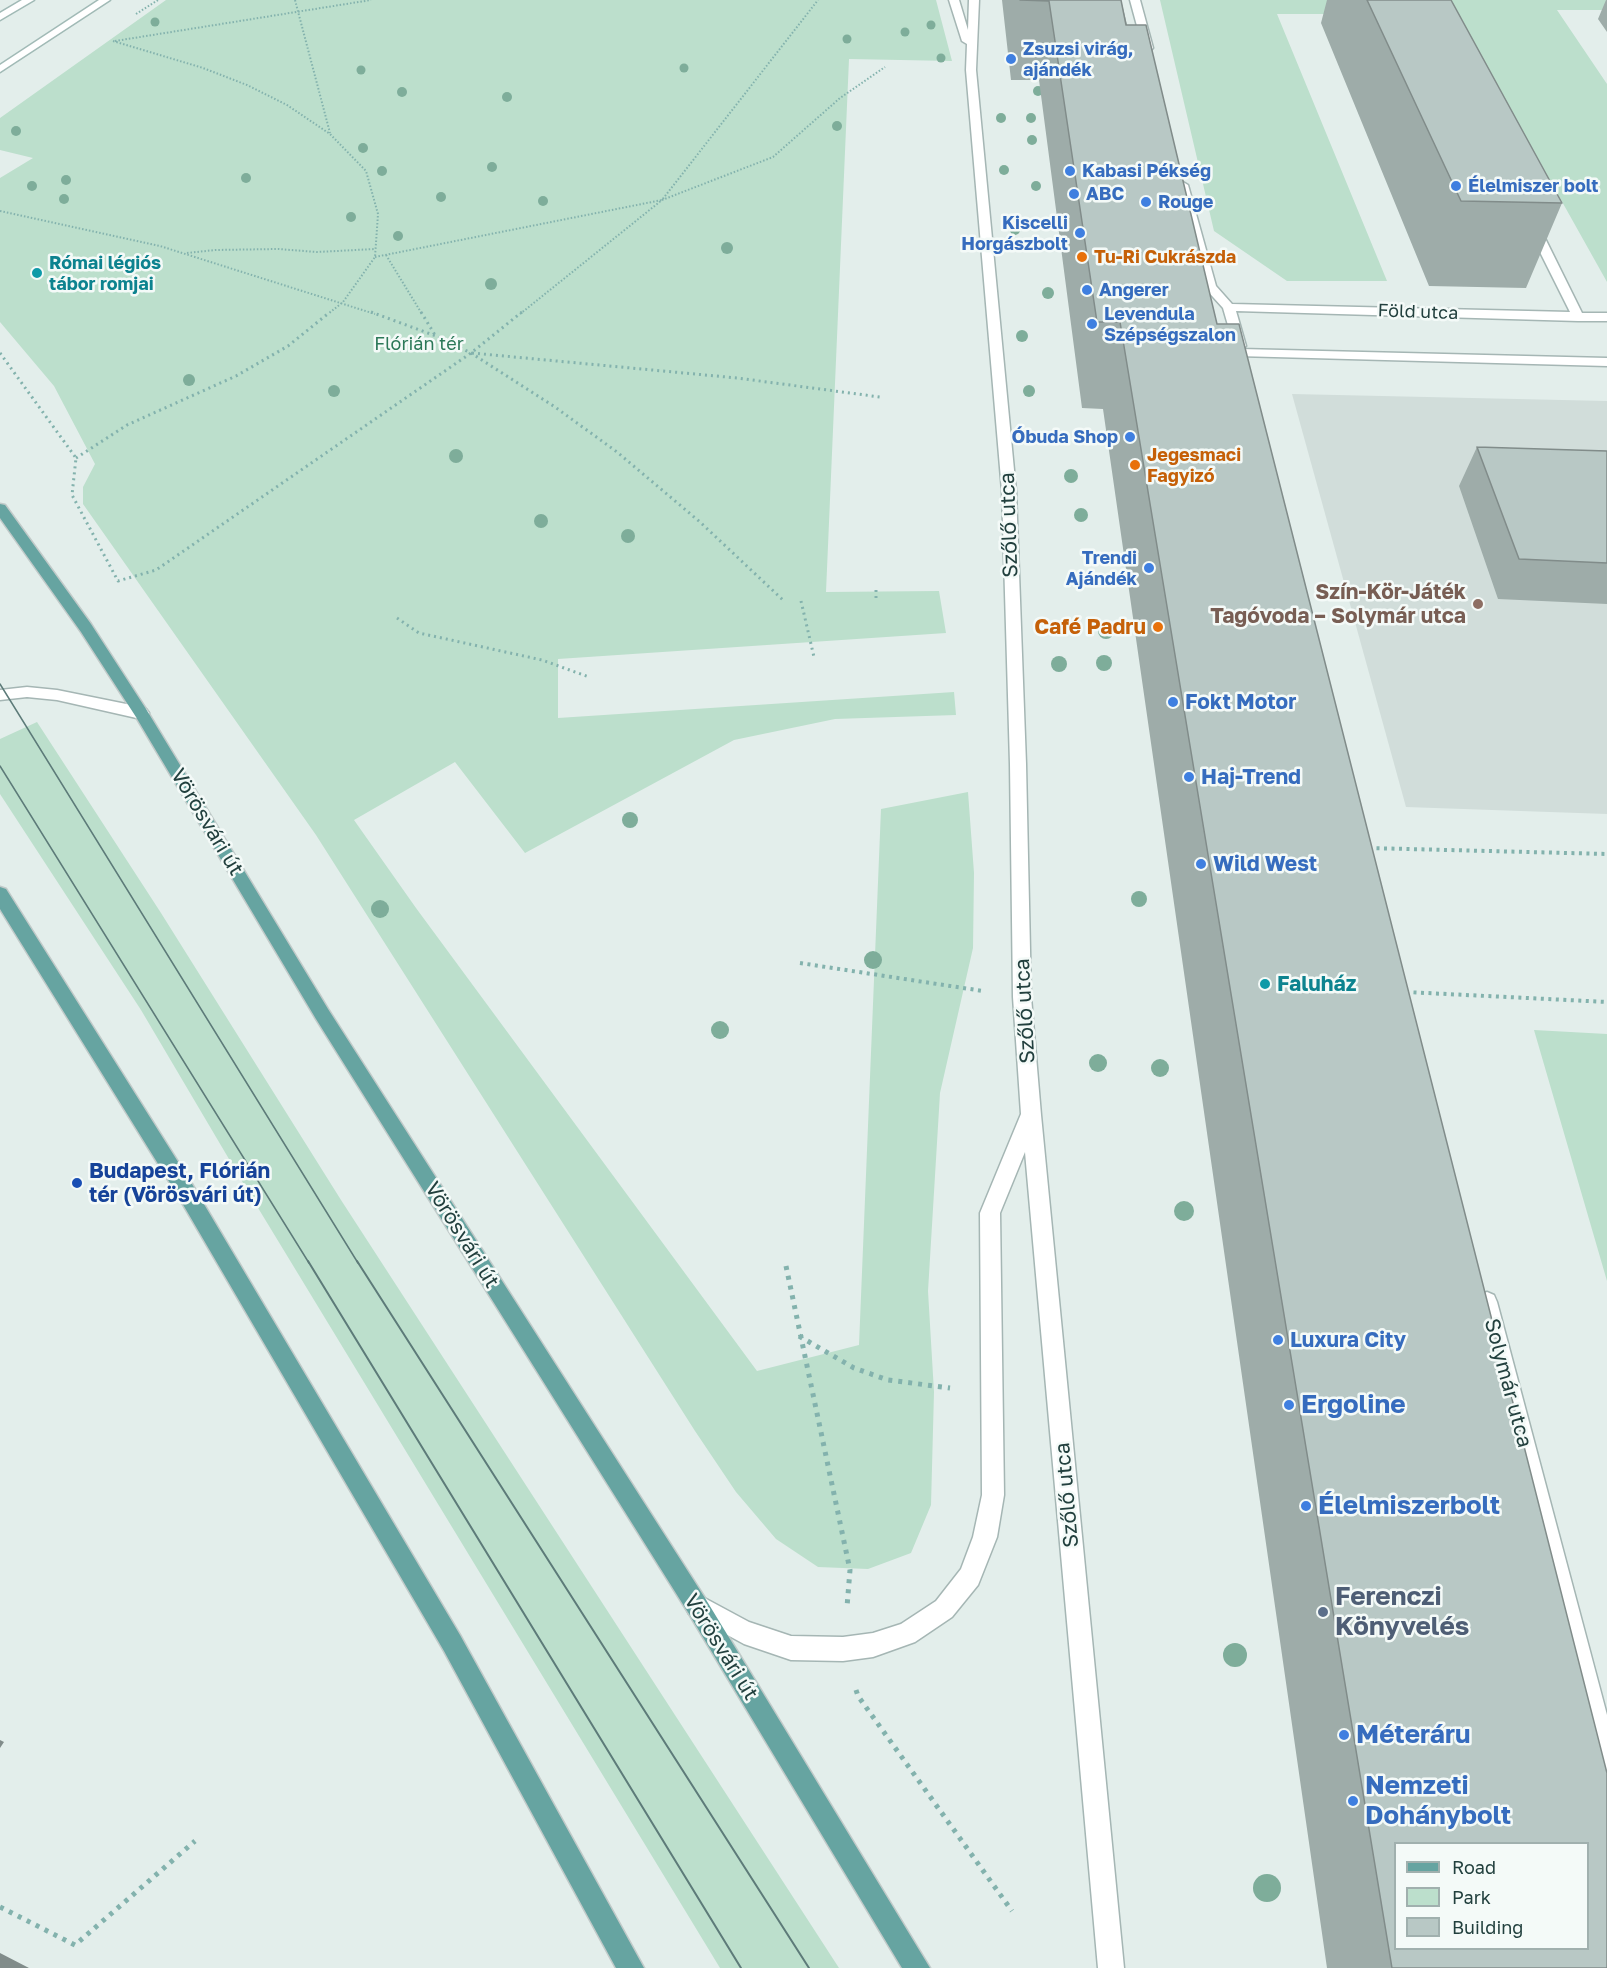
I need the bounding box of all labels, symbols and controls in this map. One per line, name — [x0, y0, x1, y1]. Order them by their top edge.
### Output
place label: Zsuzsi virág, ajándék — [1023, 38, 1134, 80]
marker: Zsuzsi virág, ajándék — [1004, 52, 1018, 66]
place label: Kabasi Pékség — [1082, 160, 1211, 182]
marker: Kabasi Pékség — [1063, 164, 1077, 178]
place label: Élelmiszer bolt — [1468, 175, 1599, 197]
marker: Élelmiszer bolt — [1449, 179, 1463, 193]
place label: ABC — [1086, 183, 1124, 205]
marker: ABC — [1067, 187, 1081, 201]
place label: Rouge — [1158, 191, 1213, 213]
marker: Rouge — [1139, 195, 1153, 209]
place label: Kiscelli Horgászbolt — [961, 212, 1068, 254]
marker: Kiscelli Horgászbolt — [1073, 226, 1087, 240]
place label: Tu-Ri Cukrászda — [1094, 246, 1236, 268]
marker: Tu-Ri Cukrászda — [1075, 250, 1089, 264]
place label: Római légiós tábor romjai — [49, 252, 161, 294]
marker: Római légiós tábor romjai — [30, 266, 44, 280]
place label: Angerer — [1099, 279, 1169, 301]
marker: Angerer — [1080, 283, 1094, 297]
street label: Föld utca — [1377, 300, 1459, 324]
place label: Levendula Szépségszalon — [1104, 303, 1236, 346]
marker: Levendula Szépségszalon — [1085, 317, 1099, 331]
park label: Flórián tér — [374, 333, 464, 355]
place label: Óbuda Shop — [1012, 426, 1118, 448]
marker: Óbuda Shop — [1123, 430, 1137, 444]
place label: Jegesmaci Fagyizó — [1147, 444, 1241, 486]
marker: Jegesmaci Fagyizó — [1128, 458, 1142, 472]
street label: Szőlő utca — [995, 472, 1023, 578]
place label: Trendi Ajándék — [1066, 547, 1137, 590]
marker: Trendi Ajándék — [1142, 561, 1156, 575]
place label: Szín-Kör-Játék Tagóvoda – Solymár utca — [1210, 579, 1466, 629]
marker: Szín-Kör-Játék Tagóvoda – Solymár utca — [1471, 597, 1485, 611]
place label: Café Padru — [1034, 614, 1146, 640]
marker: Café Padru — [1151, 620, 1165, 634]
place label: Fokt Motor — [1185, 689, 1296, 715]
marker: Fokt Motor — [1166, 695, 1180, 709]
street label: Vörösvári út — [165, 764, 249, 880]
place label: Haj-Trend — [1201, 764, 1301, 790]
marker: Haj-Trend — [1182, 770, 1196, 784]
place label: Wild West — [1213, 851, 1317, 877]
marker: Wild West — [1194, 857, 1208, 871]
street label: Szőlő utca — [1010, 958, 1040, 1064]
place label: Faluház — [1277, 971, 1356, 997]
marker: Faluház — [1258, 977, 1272, 991]
place label: Budapest, Flórián tér (Vörösvári út) — [89, 1158, 270, 1208]
marker: Budapest, Flórián tér (Vörösvári út) — [70, 1176, 84, 1190]
street label: Vörösvári út — [419, 1177, 505, 1293]
street label: Solymár utca — [1479, 1316, 1537, 1450]
place label: Luxura City — [1290, 1327, 1406, 1353]
marker: Luxura City — [1271, 1333, 1285, 1347]
place label: Ergoline — [1301, 1389, 1405, 1421]
marker: Ergoline — [1282, 1398, 1296, 1412]
street label: Szőlő utca — [1050, 1441, 1084, 1549]
place label: Élelmiszerbolt — [1318, 1490, 1500, 1522]
marker: Élelmiszerbolt — [1299, 1499, 1313, 1513]
place label: Ferenczi Könyvelés — [1335, 1581, 1469, 1642]
street label: Vörösvári út — [678, 1589, 764, 1705]
marker: Ferenczi Könyvelés — [1316, 1605, 1330, 1619]
place label: Méteráru — [1356, 1719, 1471, 1751]
marker: Méteráru — [1337, 1728, 1351, 1742]
place label: Nemzeti Dohánybolt — [1365, 1770, 1511, 1832]
marker: Nemzeti Dohánybolt — [1346, 1794, 1360, 1808]
legend — [1394, 1842, 1589, 1950]
text: Road — [1452, 1856, 1496, 1878]
text: Park — [1452, 1886, 1491, 1908]
text: Building — [1452, 1916, 1523, 1938]

